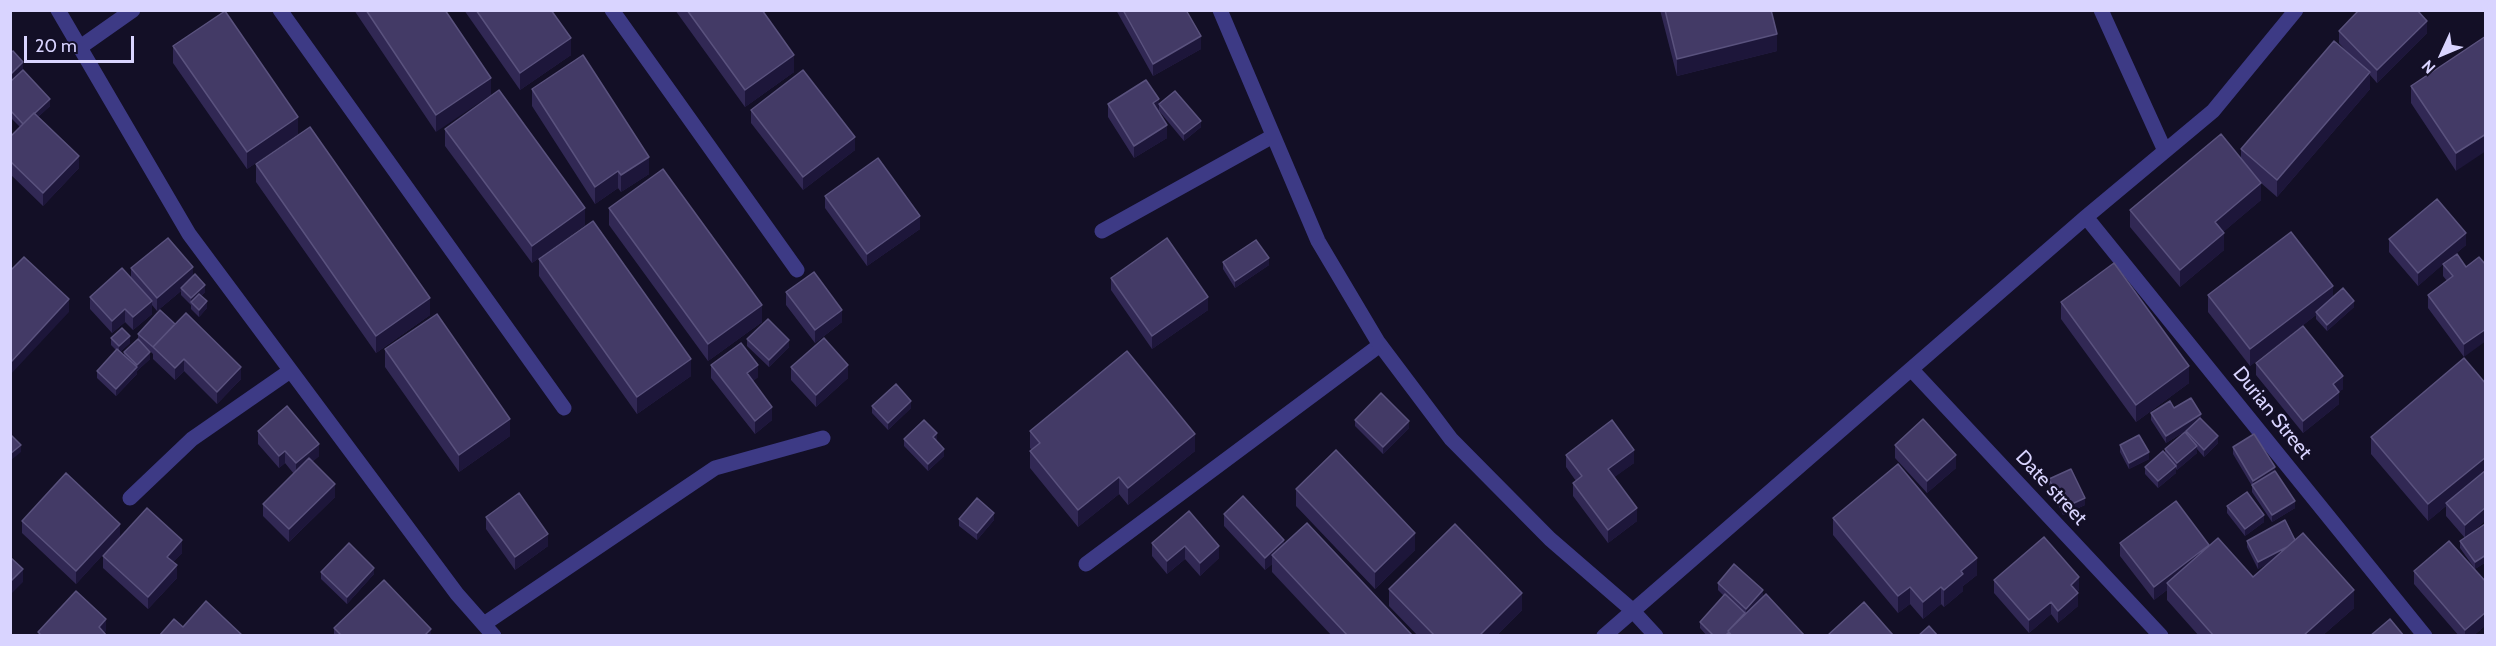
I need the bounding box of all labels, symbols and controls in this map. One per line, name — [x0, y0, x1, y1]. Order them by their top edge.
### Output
scale bar — [27, 24, 136, 62]
north arrow — [2412, 24, 2472, 84]
text: 20 m — [35, 35, 77, 57]
text: N — [2418, 56, 2439, 78]
street label: Durian Street — [2227, 362, 2317, 464]
street label: Date street — [2010, 446, 2092, 530]

